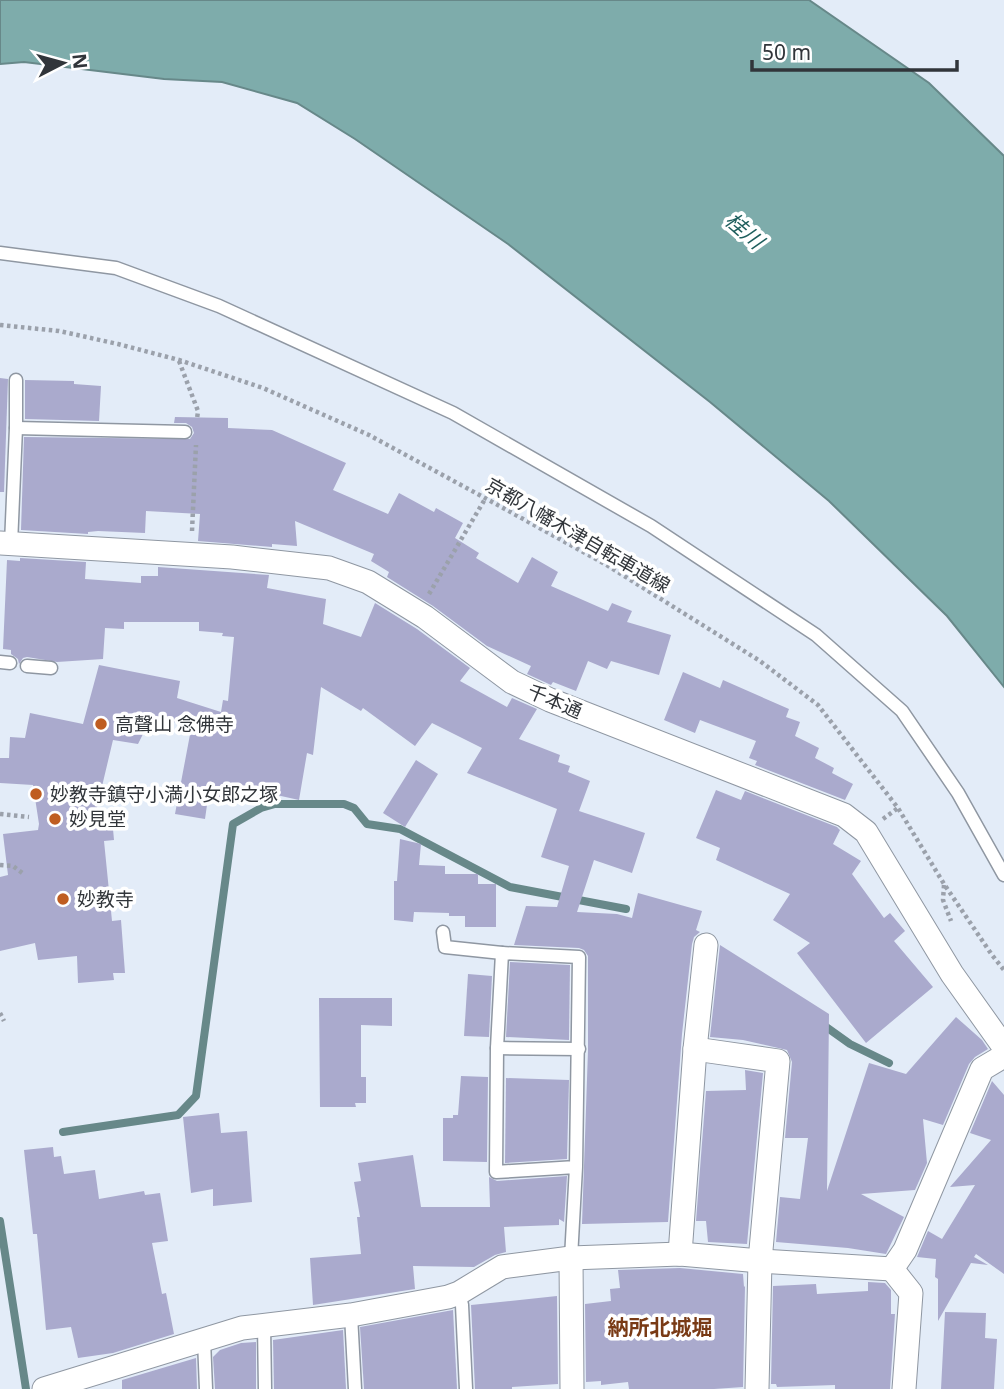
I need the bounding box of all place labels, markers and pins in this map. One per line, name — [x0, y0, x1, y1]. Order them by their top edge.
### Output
place label: 高聲山 念佛寺 — [115, 711, 234, 737]
marker: 高聲山 念佛寺 — [93, 716, 109, 732]
place label: 妙教寺鎮守小満小女郎之塚 — [50, 781, 278, 807]
marker: 妙教寺鎮守小満小女郎之塚 — [28, 786, 44, 802]
place label: 妙見堂 — [69, 806, 126, 832]
marker: 妙見堂 — [47, 811, 63, 827]
place label: 妙教寺 — [77, 886, 134, 912]
marker: 妙教寺 — [55, 891, 71, 907]

